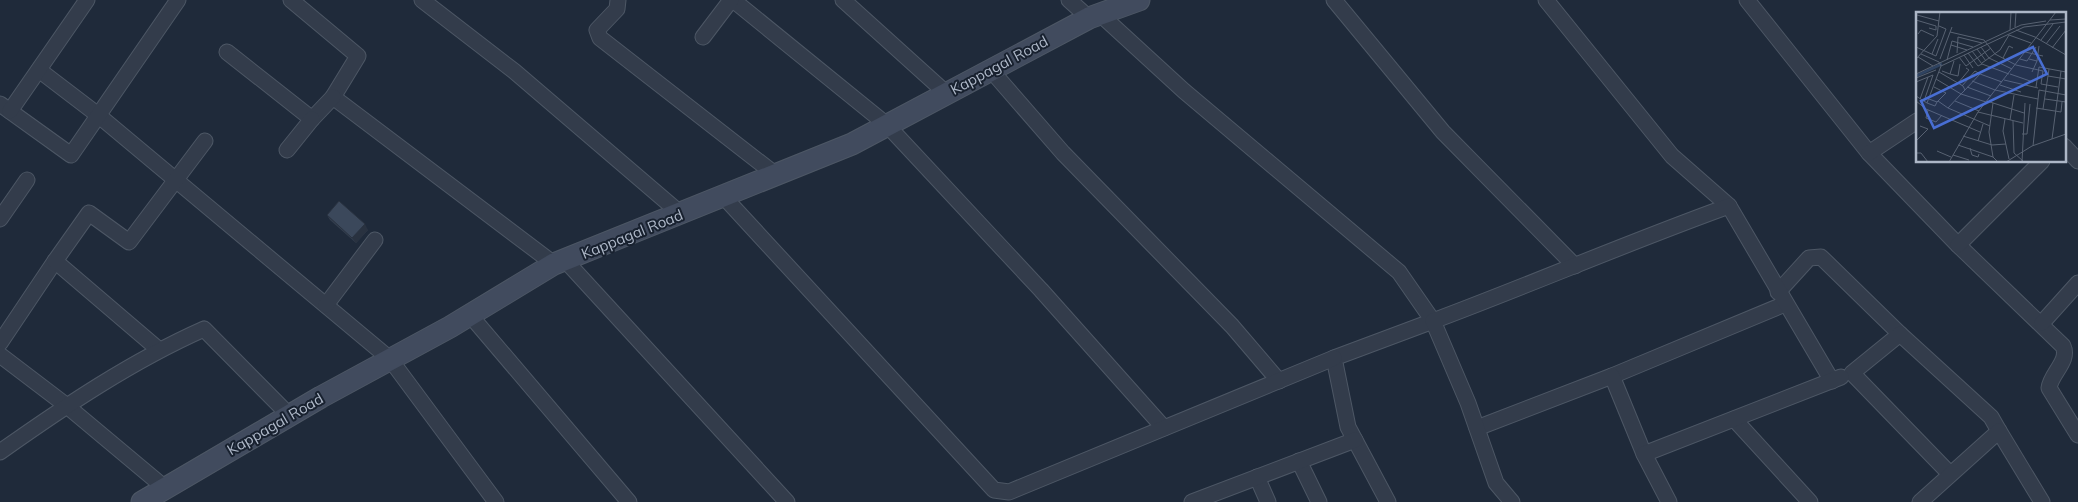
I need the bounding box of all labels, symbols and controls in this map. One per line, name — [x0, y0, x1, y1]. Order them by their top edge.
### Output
inset map — [1916, 12, 2066, 162]
street label: Kappagal Road — [947, 31, 1051, 99]
street label: Kappagal Road — [578, 205, 686, 263]
street label: Kappagal Road — [224, 389, 326, 459]

